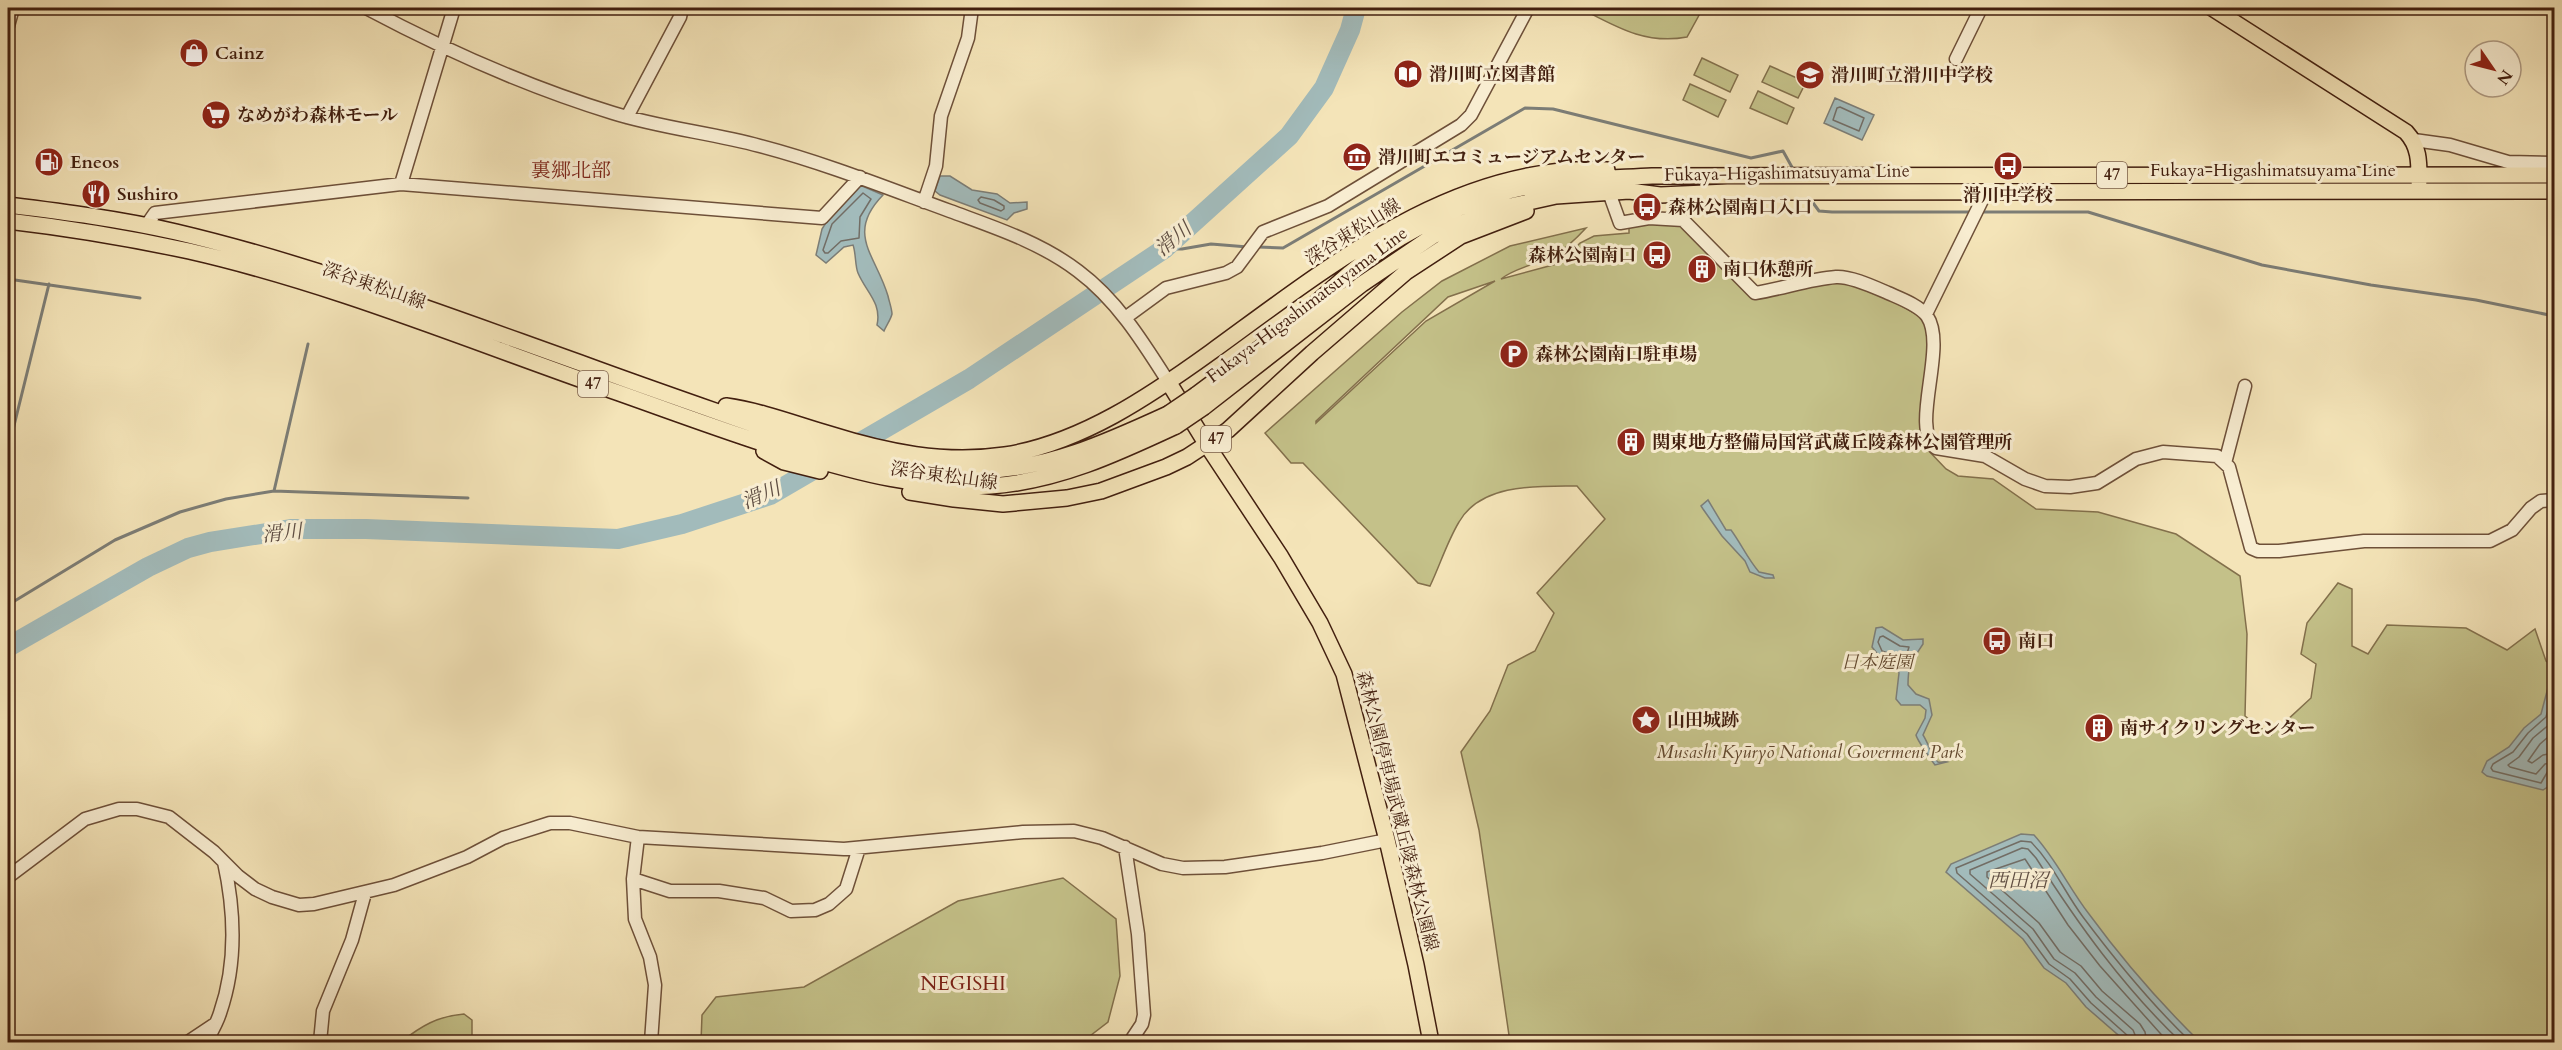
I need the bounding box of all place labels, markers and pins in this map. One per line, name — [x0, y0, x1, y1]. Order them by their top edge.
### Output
shop icon: Cainz — [178, 37, 210, 69]
place label: Cainz — [215, 41, 264, 66]
library icon: 滑川町立図書館 — [1392, 58, 1424, 90]
school or university icon: 滑川町立滑川中学校 — [1794, 59, 1826, 91]
place label: 滑川町立図書館 — [1429, 62, 1555, 87]
place label: 滑川町立滑川中学校 — [1831, 63, 1993, 88]
supermarket icon: なめがわ森林モール — [200, 99, 232, 131]
place label: なめがわ森林モール — [237, 103, 398, 128]
museum icon: 滑川町エコミュージアムセンター — [1341, 141, 1373, 173]
place label: 滑川町エコミュージアムセンター — [1378, 145, 1645, 170]
fuel station icon: Eneos — [33, 146, 65, 178]
place label: Eneos — [70, 150, 119, 175]
bus stop icon: 滑川中学校 — [1992, 150, 2024, 182]
restaurant icon: Sushiro — [80, 178, 112, 210]
place label: Sushiro — [117, 182, 178, 207]
place label: 滑川中学校 — [1963, 183, 2053, 208]
bus stop icon: 森林公園南口入口 — [1631, 191, 1663, 223]
place label: 森林公園南口入口 — [1668, 195, 1812, 220]
bus stop icon: 森林公園南口 — [1641, 239, 1673, 271]
place label: 森林公園南口 — [1528, 243, 1636, 268]
building icon: 南口休憩所 — [1686, 253, 1718, 285]
place label: 南口休憩所 — [1723, 257, 1813, 282]
parking icon: 森林公園南口駐車場 — [1498, 338, 1530, 370]
place label: 森林公園南口駐車場 — [1535, 342, 1697, 367]
building icon: 関東地方整備局国営武蔵丘陵森林公園管理所 — [1615, 426, 1647, 458]
place label: 関東地方整備局国営武蔵丘陵森林公園管理所 — [1652, 430, 2012, 455]
bus stop icon: 南口 — [1981, 625, 2013, 657]
place label: 南口 — [2018, 629, 2054, 654]
place icon: 山田城跡 — [1630, 704, 1662, 736]
place label: 山田城跡 — [1667, 708, 1739, 733]
building icon: 南サイクリングセンター — [2083, 712, 2115, 744]
place label: 南サイクリングセンター — [2120, 716, 2315, 741]

